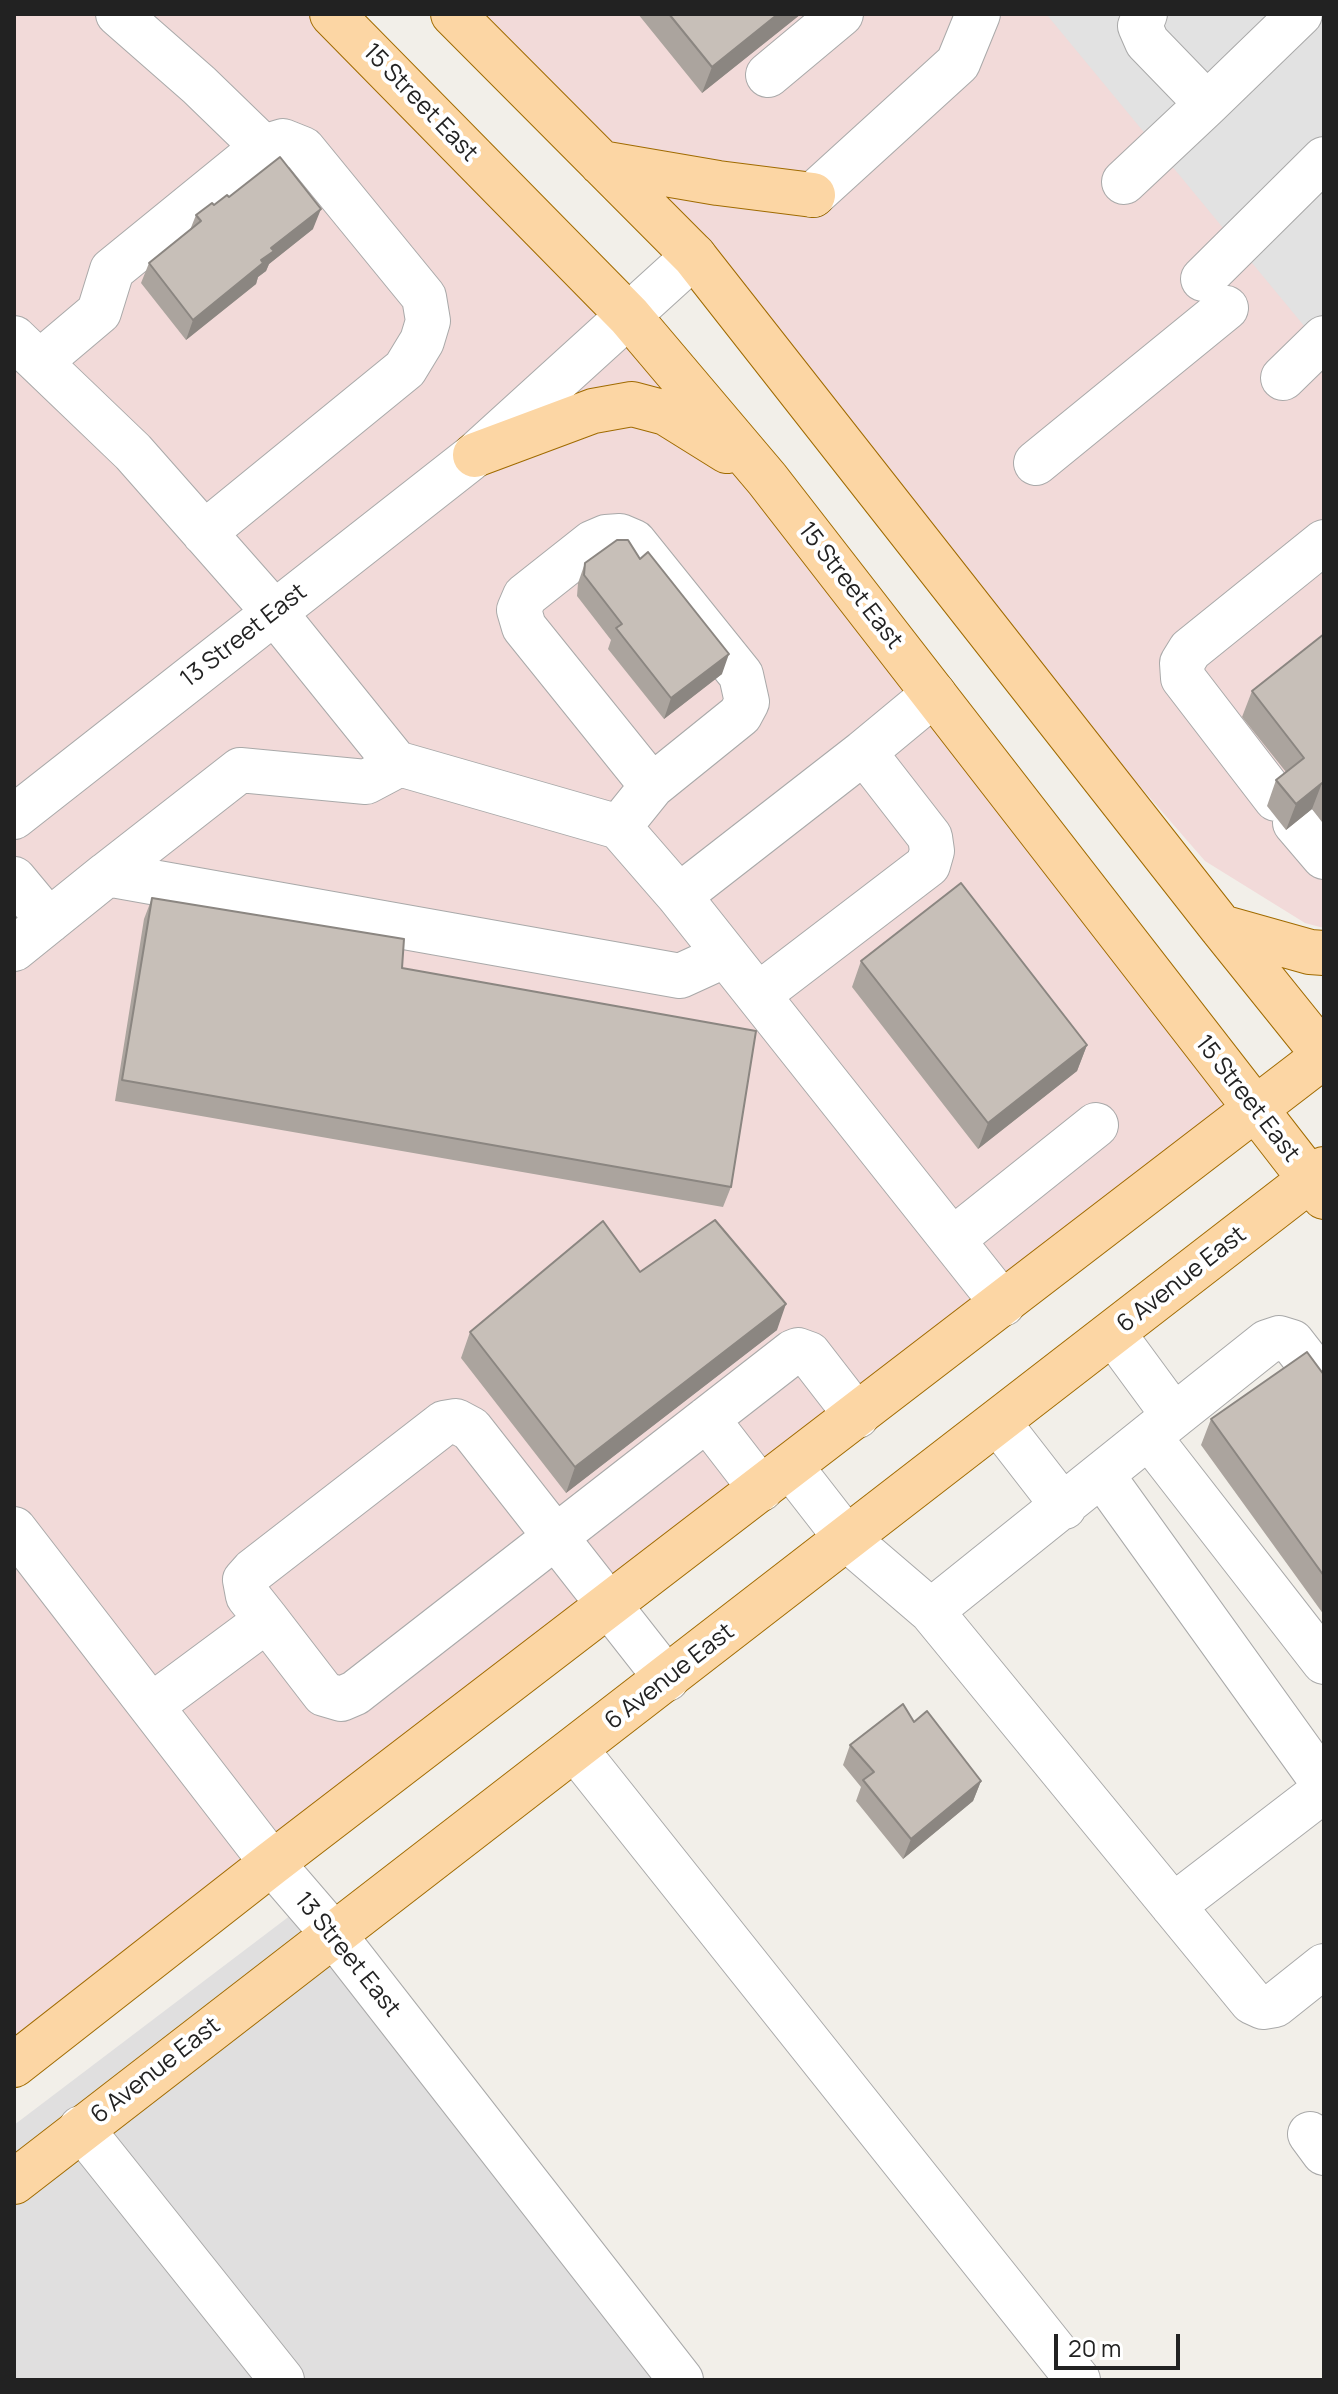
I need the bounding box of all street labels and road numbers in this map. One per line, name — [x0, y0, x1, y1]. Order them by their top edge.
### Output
street label: 15 Street East — [357, 38, 483, 168]
street label: 15 Street East — [792, 517, 908, 655]
street label: 13 Street East — [175, 578, 313, 694]
street label: 15 Street East — [1189, 1030, 1305, 1168]
street label: 6 Avenue East — [1112, 1221, 1252, 1339]
street label: 6 Avenue East — [600, 1618, 740, 1736]
street label: 13 Street East — [288, 1887, 406, 2023]
street label: 6 Avenue East — [86, 2012, 226, 2130]

